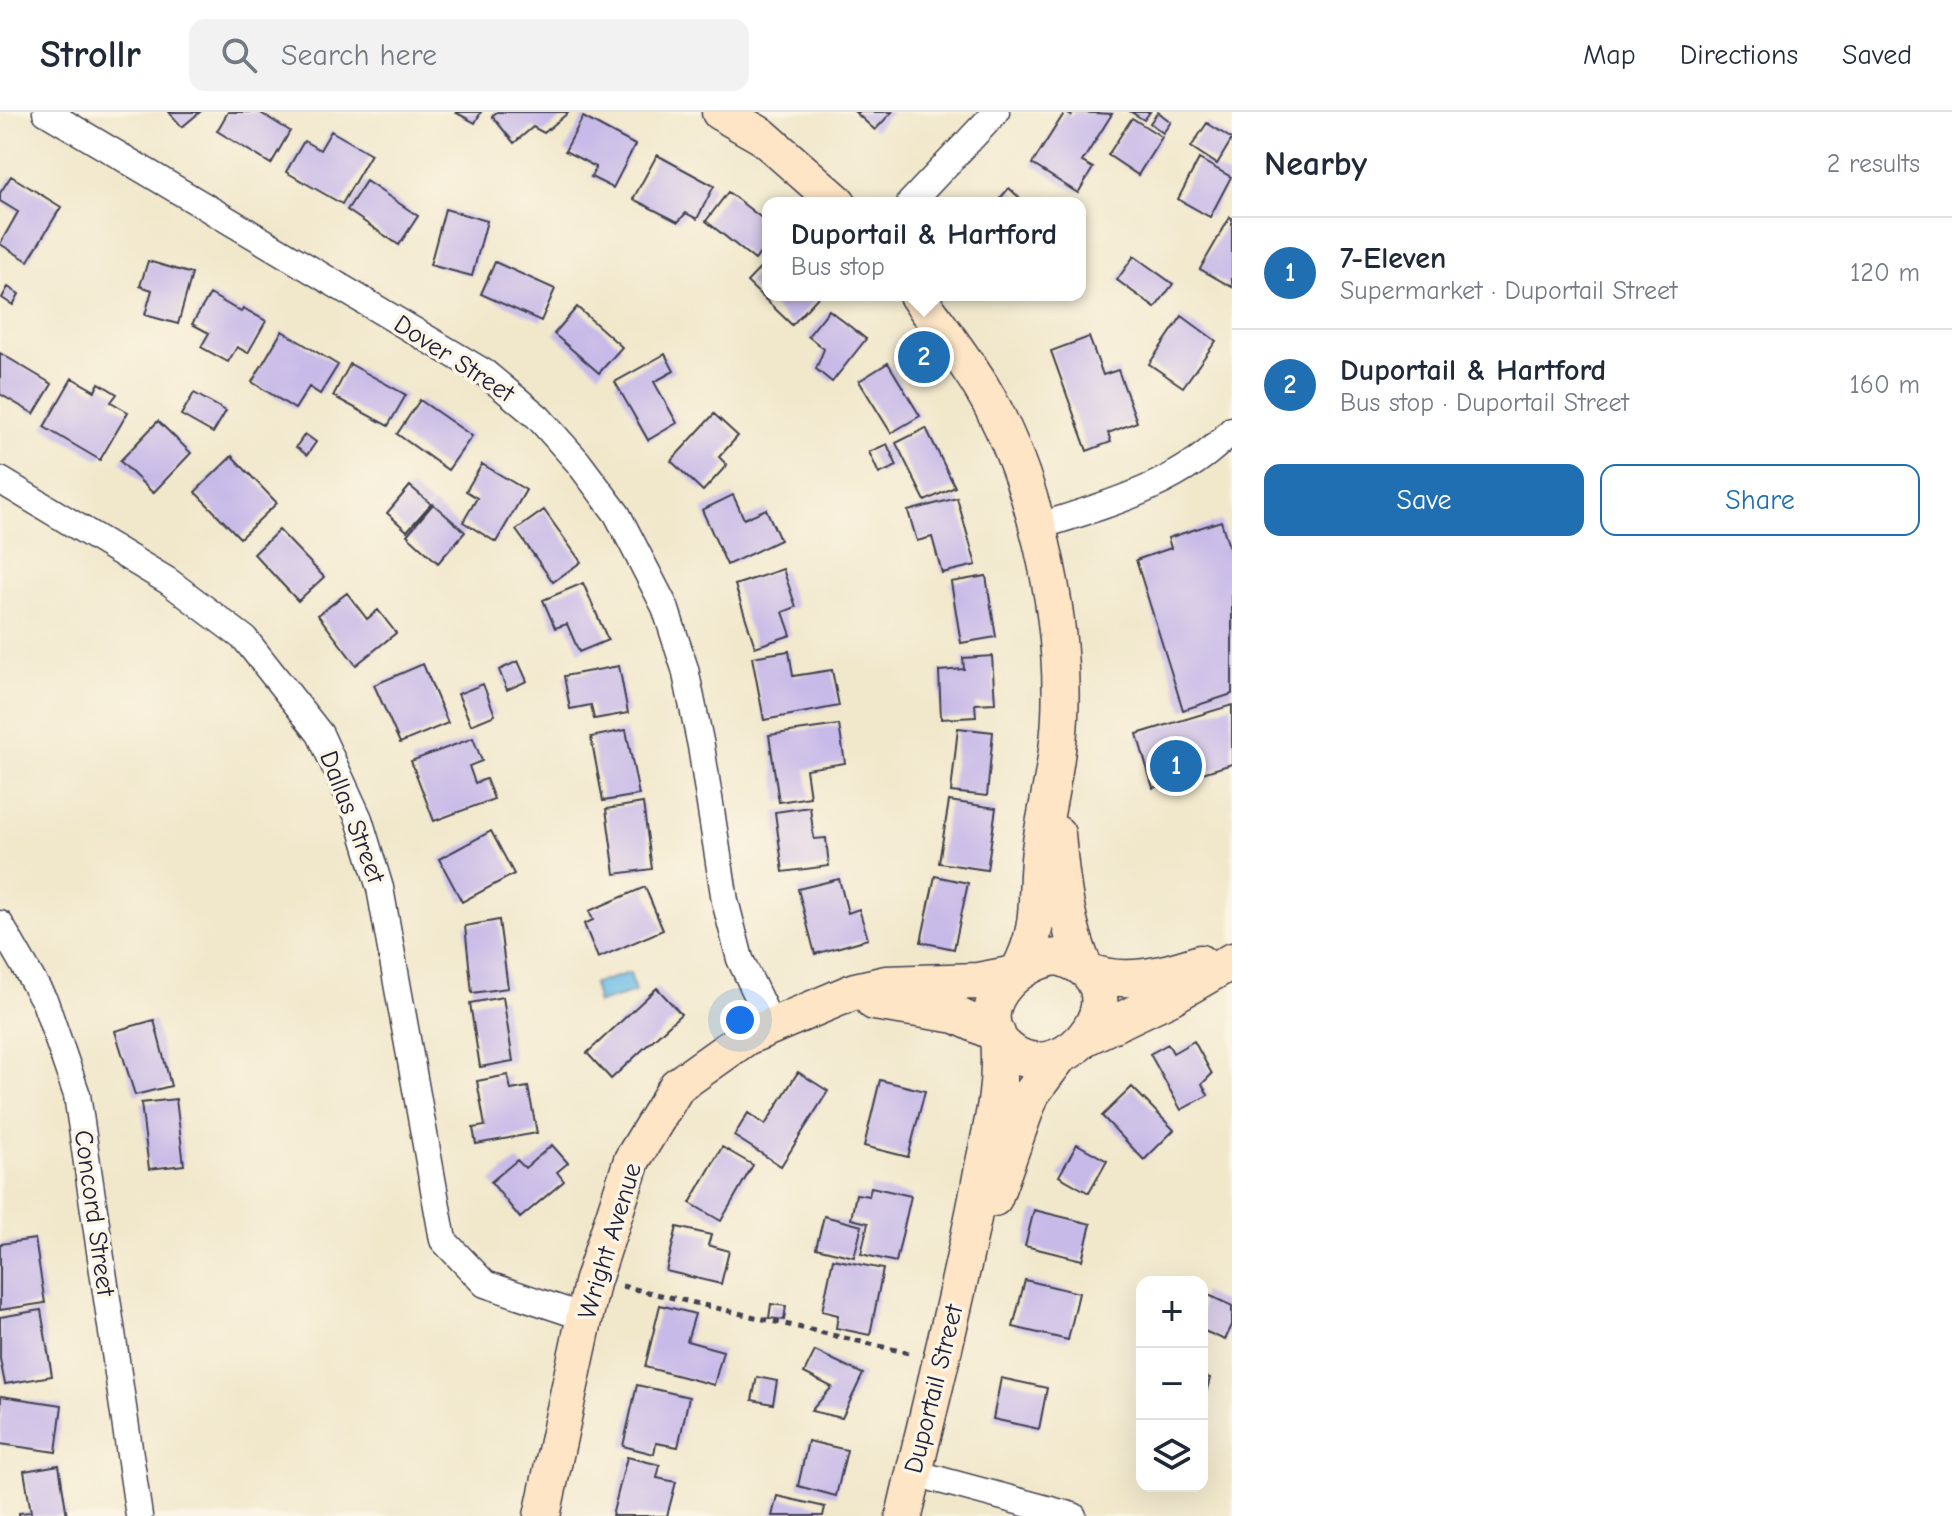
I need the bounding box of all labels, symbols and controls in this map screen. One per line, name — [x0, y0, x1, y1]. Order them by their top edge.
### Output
search box — [189, 19, 749, 91]
text: Strollr — [40, 33, 141, 77]
icon: search — [217, 33, 261, 77]
text: Search here — [281, 38, 437, 73]
text: Map — [1583, 39, 1636, 71]
text: Directions — [1680, 39, 1798, 71]
text: Saved — [1842, 39, 1912, 71]
text: Nearby — [1264, 144, 1367, 184]
text: 2 results — [1827, 149, 1920, 179]
popup — [762, 197, 1086, 301]
text: Duportail & Hartford — [791, 217, 1057, 252]
text: 7-Eleven — [1340, 241, 1446, 276]
text: Bus stop — [791, 252, 885, 282]
text: 1 — [1285, 258, 1295, 288]
text: 120 m — [1850, 258, 1920, 288]
text: Supermarket · Duportail Street — [1340, 276, 1677, 306]
street label: Dover Street — [388, 309, 521, 410]
pin: 2 — [898, 327, 950, 387]
text: Duportail & Hartford — [1340, 353, 1606, 388]
text: 2 — [1284, 370, 1296, 400]
text: 160 m — [1850, 370, 1920, 400]
text: Bus stop · Duportail Street — [1340, 388, 1629, 418]
button: Save — [1264, 464, 1584, 536]
button: Share — [1600, 464, 1920, 536]
pin: 1 — [1150, 736, 1202, 796]
street label: Dallas Street — [313, 747, 392, 889]
your location — [720, 1000, 760, 1040]
street label: Concord Street — [67, 1128, 121, 1300]
street label: Wright Avenue — [572, 1159, 648, 1323]
map controls — [1136, 1276, 1208, 1492]
button: + — [1136, 1276, 1208, 1348]
street label: Duportail Street — [899, 1300, 970, 1477]
button: − — [1136, 1348, 1208, 1420]
button: layers — [1136, 1420, 1208, 1492]

